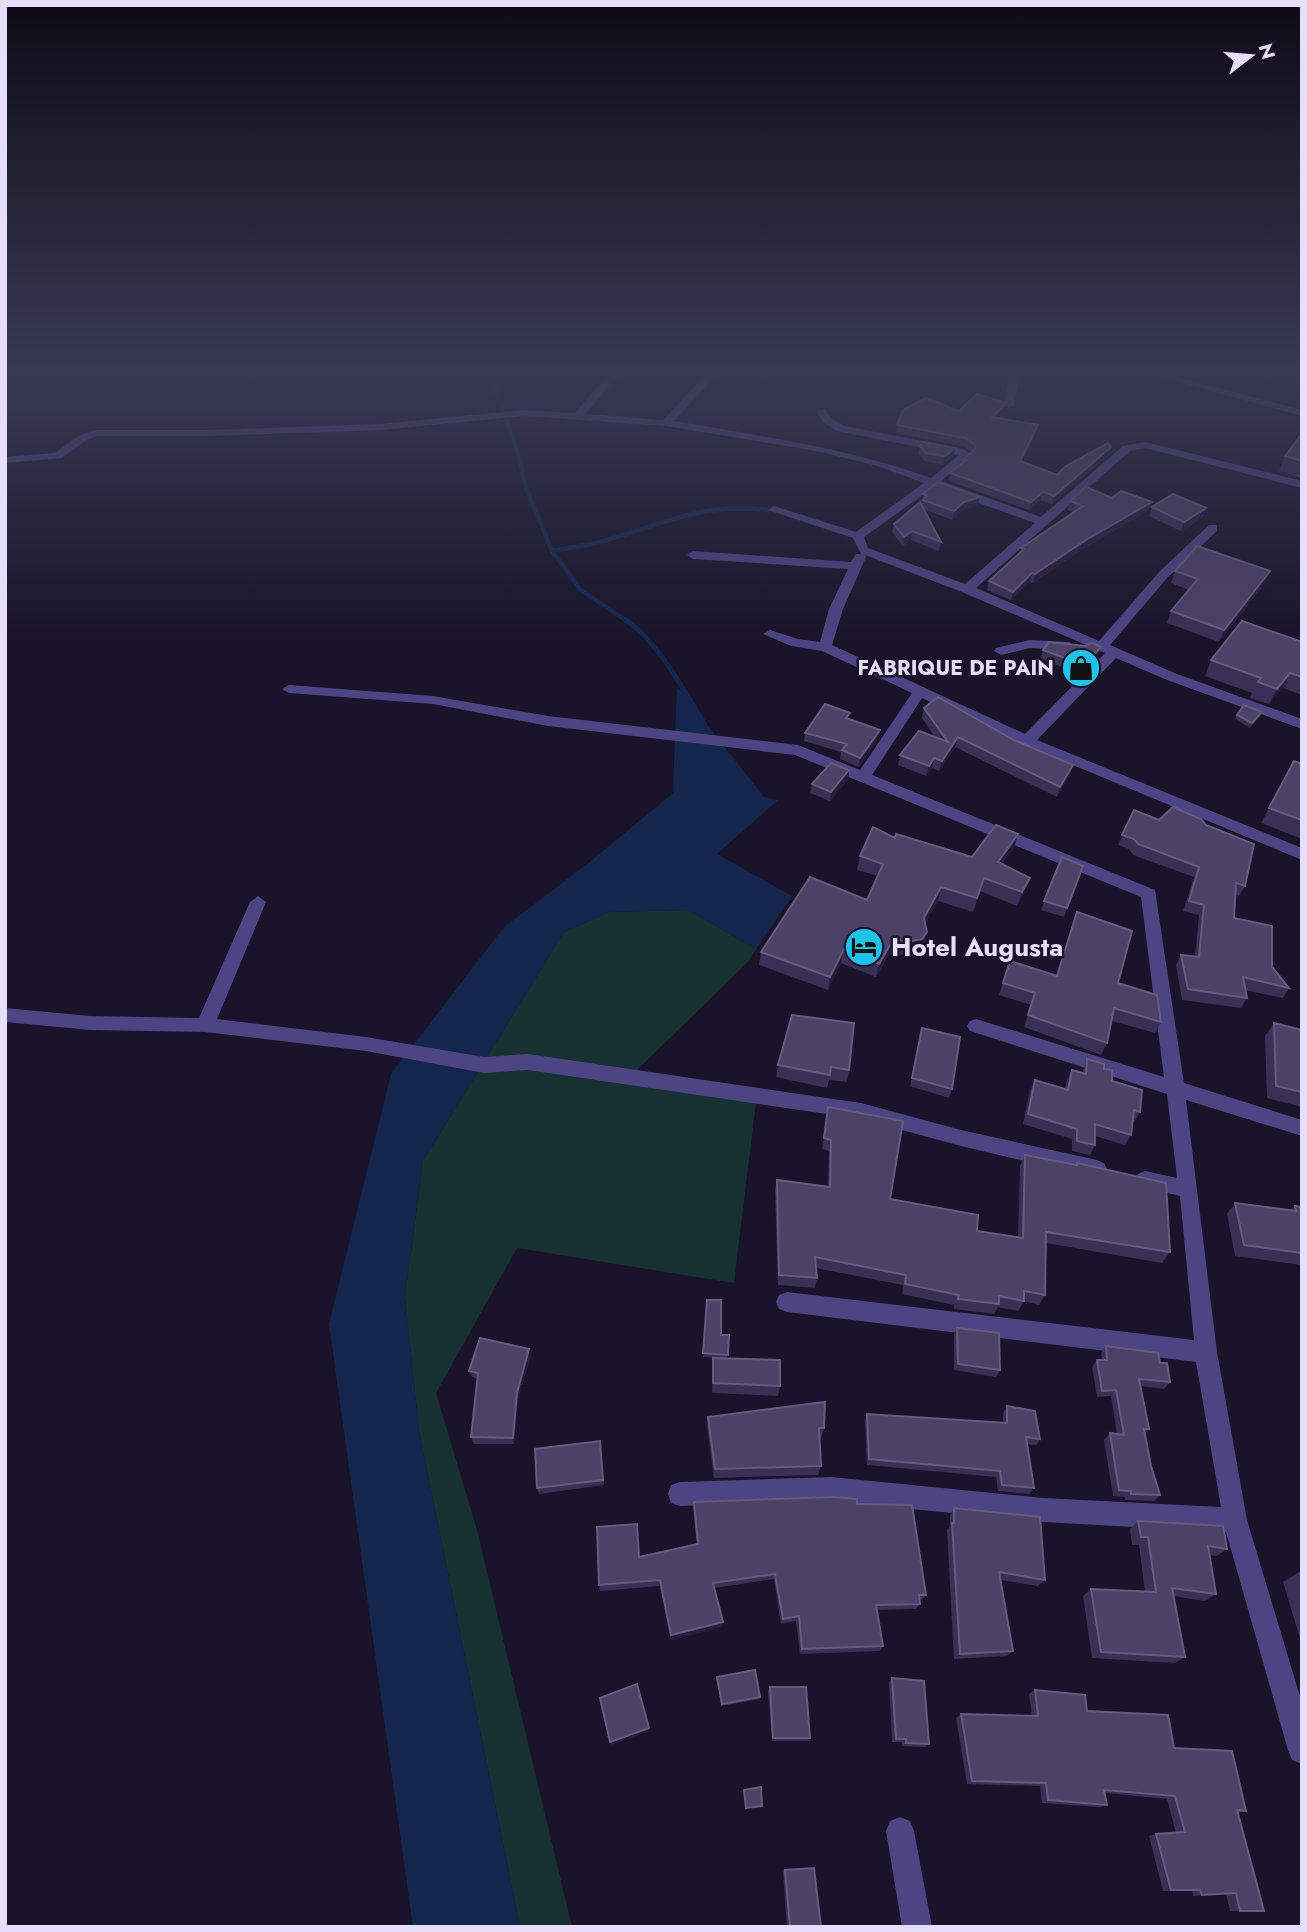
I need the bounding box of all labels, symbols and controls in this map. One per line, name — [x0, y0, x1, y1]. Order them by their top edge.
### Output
north arrow — [1216, 21, 1286, 91]
text: N — [1252, 40, 1282, 62]
shop icon: FABRIQUE DE PAIN — [1060, 647, 1102, 689]
place label: FABRIQUE DE PAIN — [858, 653, 1054, 683]
hotel icon: Hotel Augusta — [843, 926, 885, 968]
place label: Hotel Augusta — [891, 928, 1063, 966]

